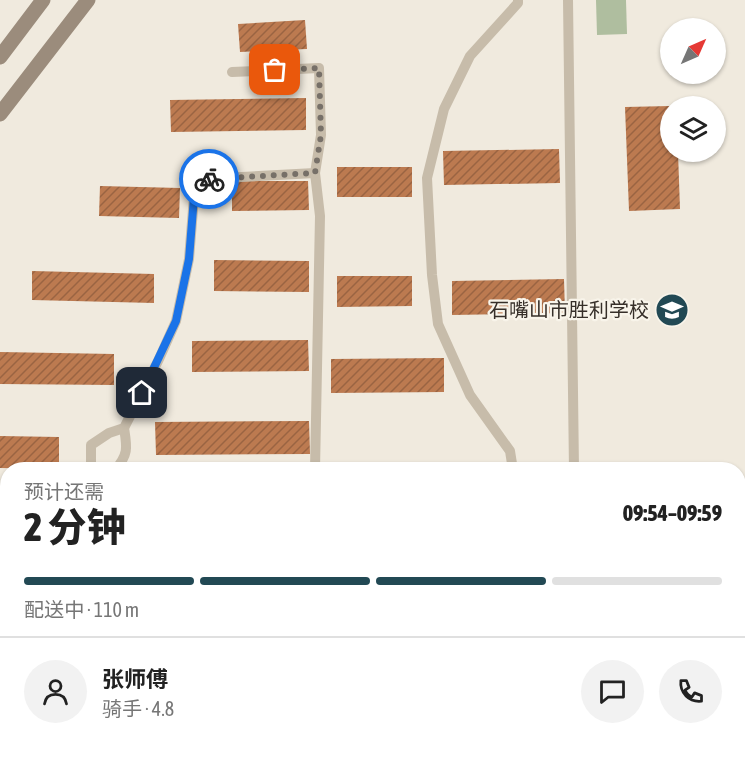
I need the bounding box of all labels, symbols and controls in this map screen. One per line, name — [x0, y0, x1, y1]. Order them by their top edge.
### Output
north arrow — [660, 18, 726, 84]
map controls — [660, 18, 726, 162]
pin — [249, 44, 300, 95]
icon: bag — [258, 53, 291, 86]
button: layers — [660, 96, 726, 162]
courier — [179, 149, 239, 209]
icon: bike — [193, 163, 226, 196]
school or university icon: 石嘴山市胜利学校 — [654, 292, 690, 328]
place label: 石嘴山市胜利学校 — [489, 298, 649, 321]
pin — [116, 367, 167, 418]
icon: home — [125, 376, 158, 409]
text: 预计还需 — [24, 480, 104, 503]
text: 09:54–09:59 — [623, 500, 722, 526]
text: 2 分钟 — [24, 505, 126, 549]
text: 配送中 · 110 m — [24, 598, 139, 621]
button: person — [24, 660, 87, 723]
button: chat — [581, 660, 644, 723]
button: phone — [659, 660, 722, 723]
text: 张师傅 — [102, 666, 168, 692]
text: 骑手 · 4.8 — [102, 697, 174, 720]

